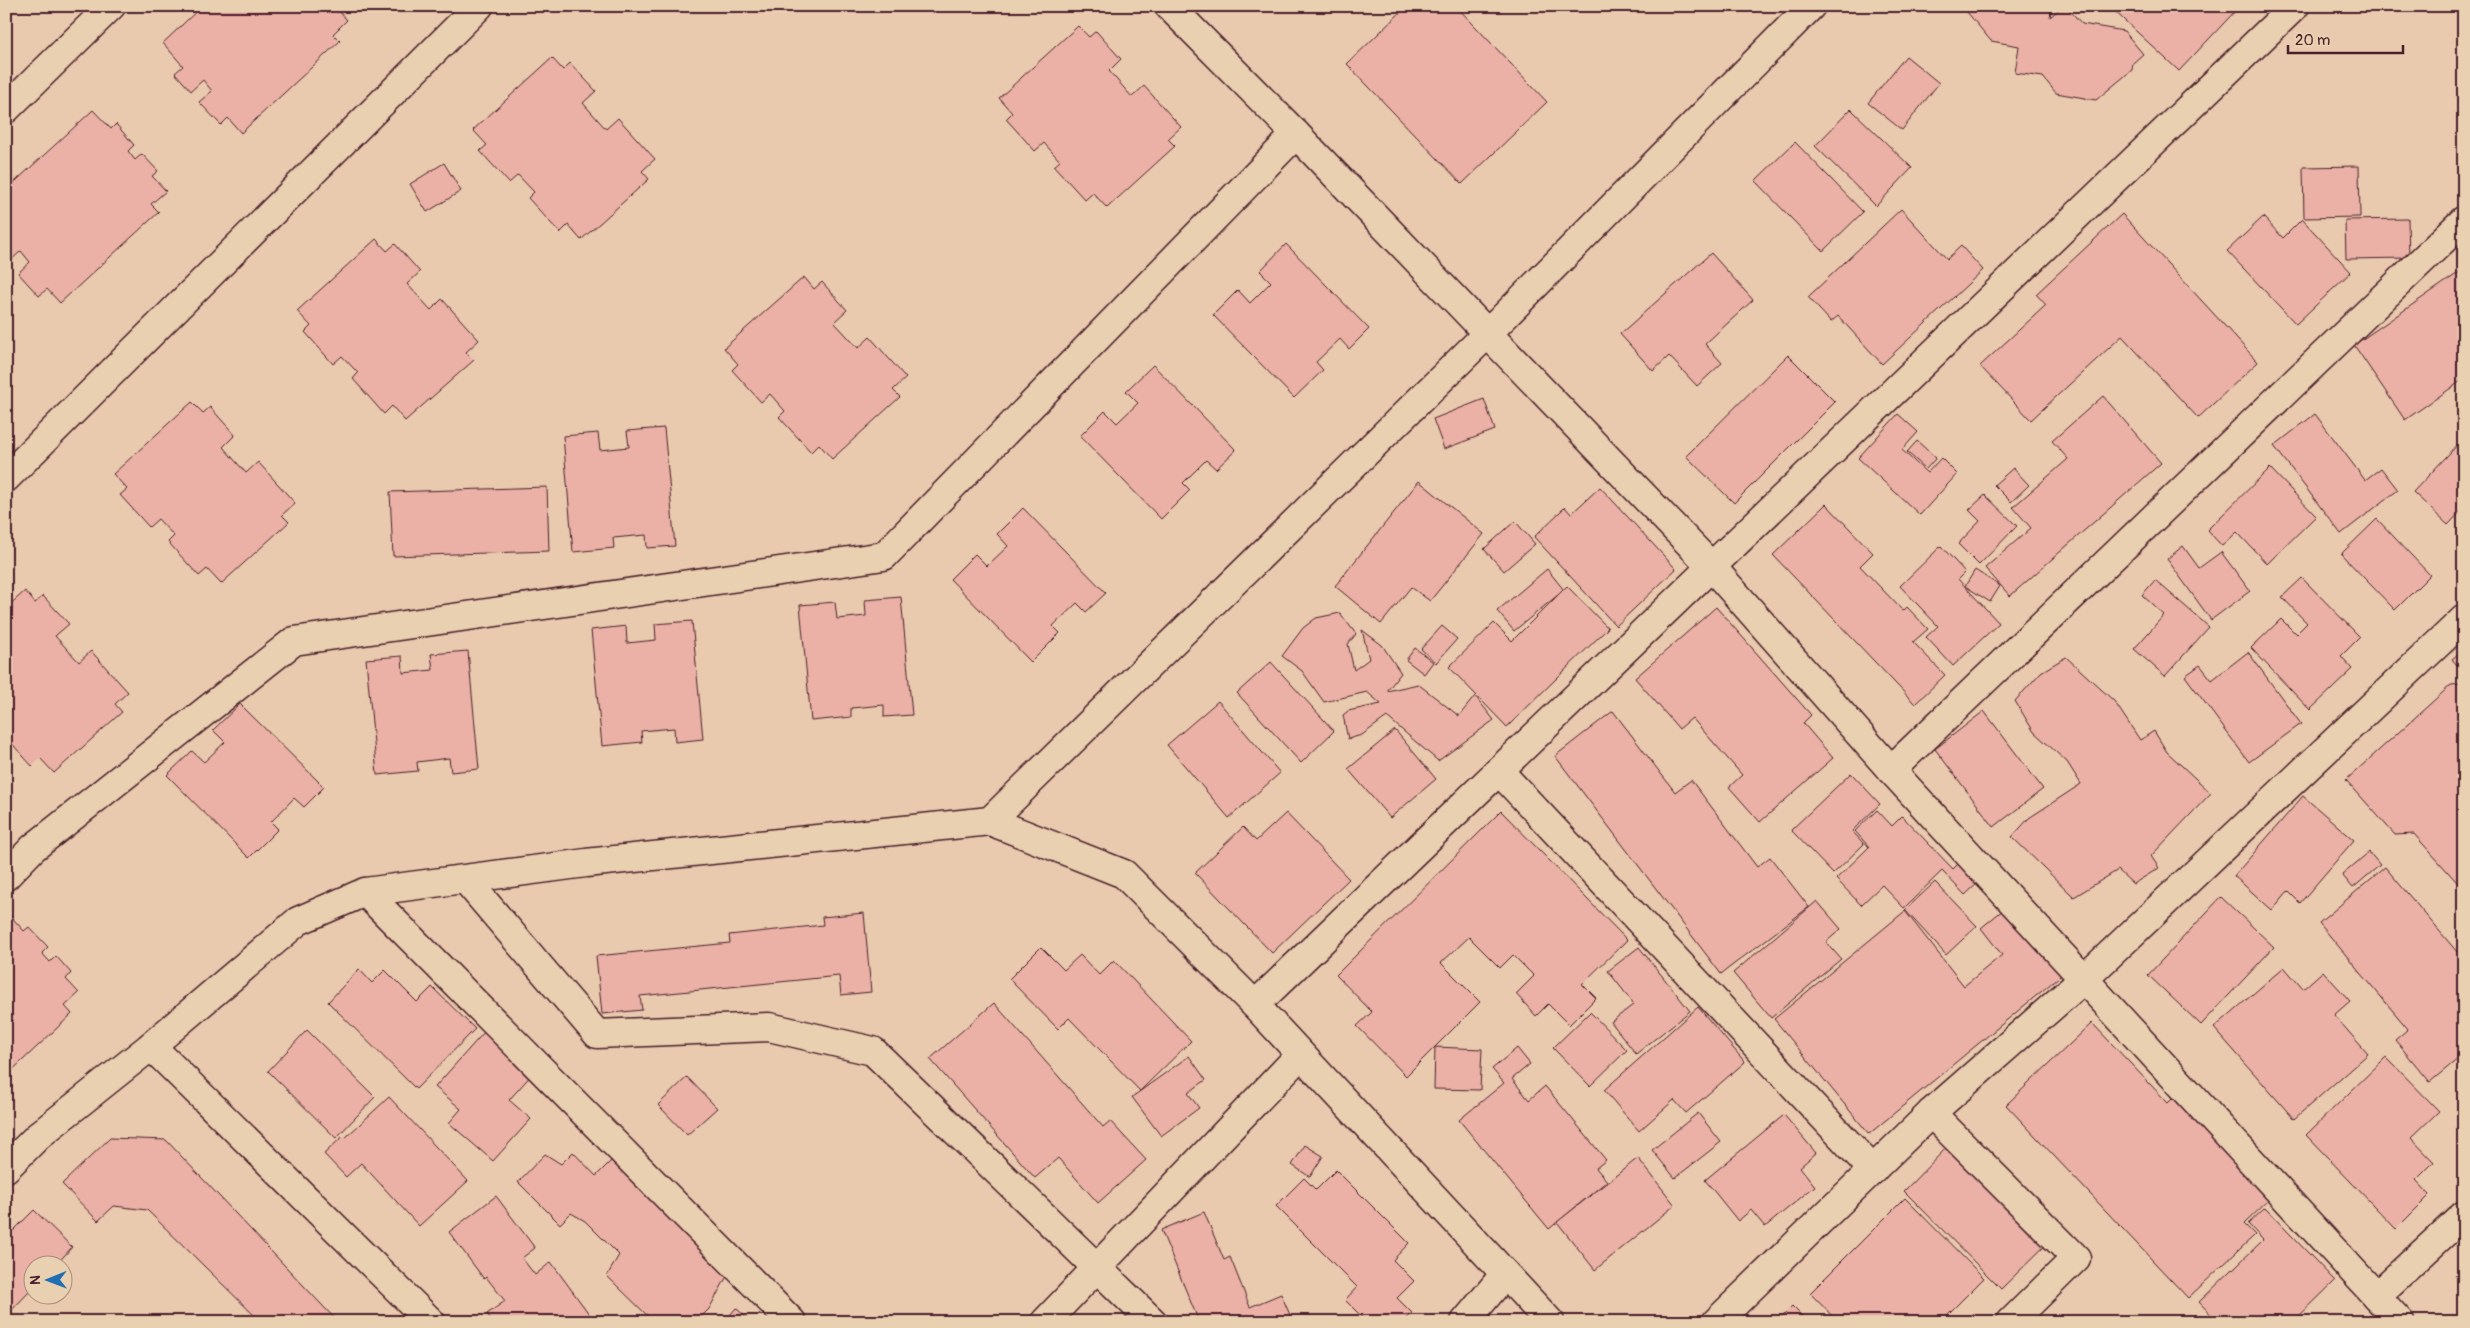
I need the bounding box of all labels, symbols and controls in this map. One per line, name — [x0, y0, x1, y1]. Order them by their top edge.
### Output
scale bar — [2288, 22, 2402, 54]
text: 20 m — [2295, 31, 2330, 50]
north arrow — [22, 1256, 72, 1306]
text: N — [27, 1275, 44, 1285]

